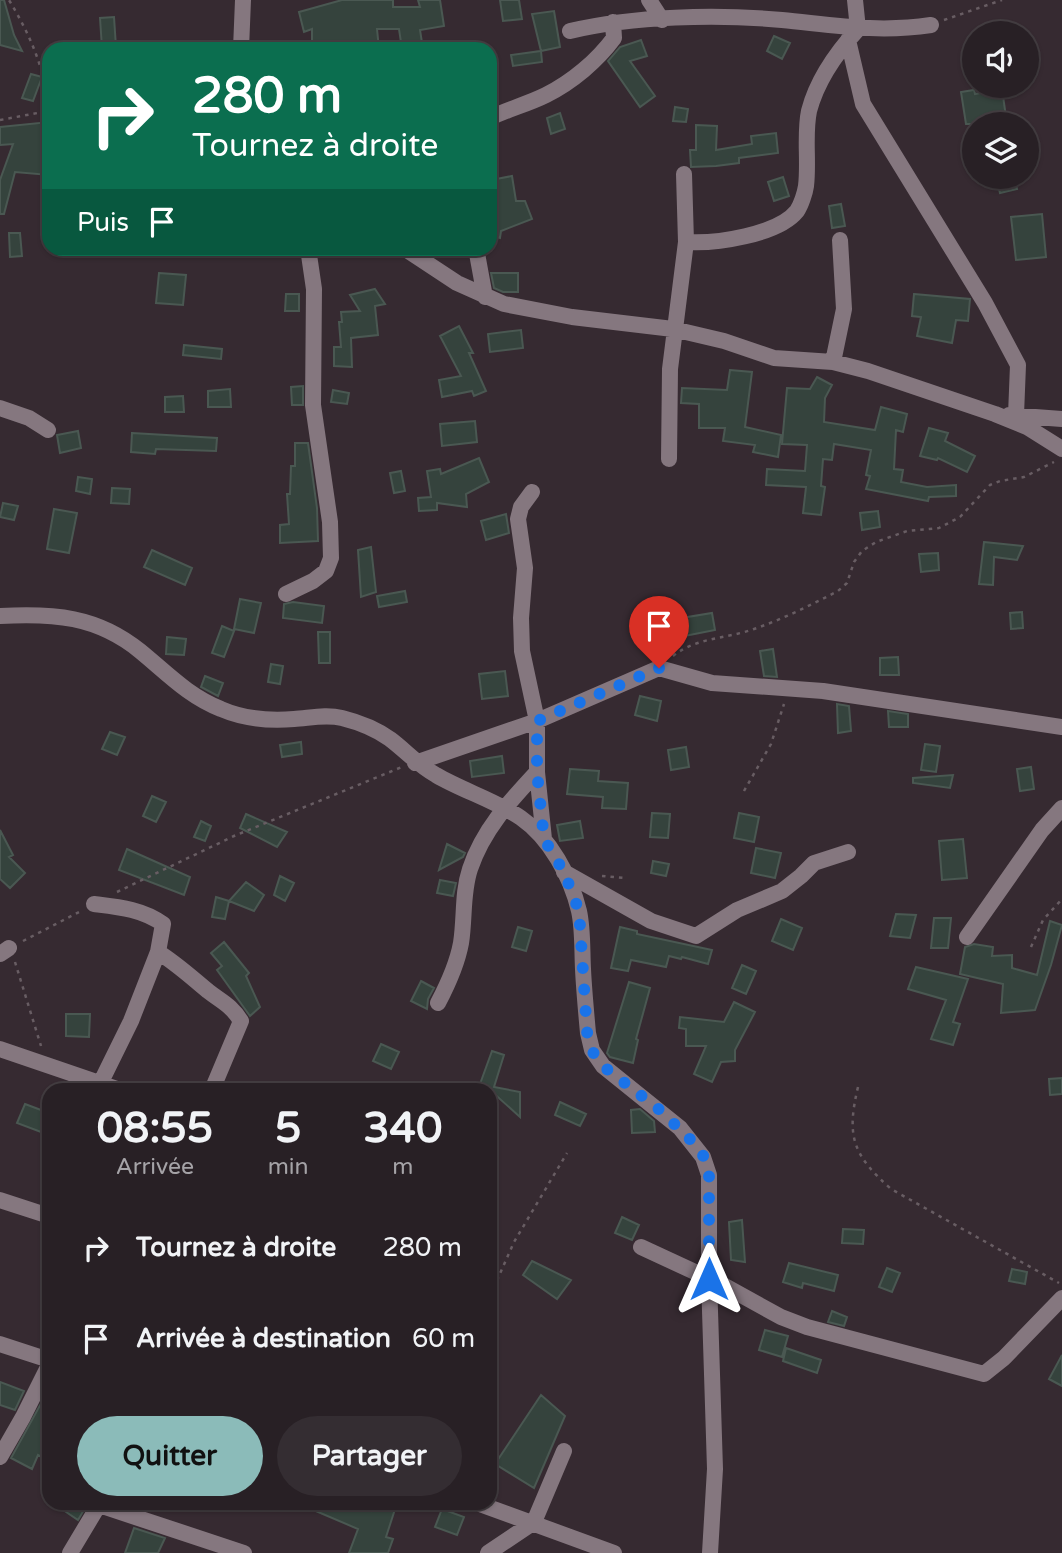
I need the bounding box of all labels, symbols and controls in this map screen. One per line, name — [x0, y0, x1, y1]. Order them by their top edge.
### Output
map controls — [962, 21, 1039, 189]
button: sound — [962, 21, 1039, 98]
text: 280 m — [192, 67, 342, 126]
icon: right — [77, 70, 168, 161]
button: layers — [962, 112, 1039, 189]
text: Tournez à droite — [192, 127, 438, 165]
icon: arrive — [143, 203, 181, 241]
text: Puis — [77, 207, 129, 238]
pin — [629, 596, 689, 668]
icon: arrive — [640, 607, 678, 645]
text: 08:55 — [97, 1103, 213, 1154]
text: 5 — [275, 1103, 301, 1154]
text: 340 — [363, 1103, 442, 1154]
text: Arrivée — [116, 1153, 194, 1181]
text: min — [268, 1153, 309, 1181]
text: m — [392, 1153, 413, 1181]
icon: right — [77, 1229, 115, 1267]
text: Tournez à droite — [136, 1232, 336, 1263]
text: 280 m — [382, 1232, 462, 1263]
position arrow — [672, 1242, 746, 1316]
icon: arrive — [77, 1320, 115, 1358]
text: Arrivée à destination — [136, 1323, 391, 1354]
text: 60 m — [412, 1323, 475, 1354]
button: Quitter — [77, 1416, 263, 1496]
button: Partager — [277, 1416, 462, 1496]

